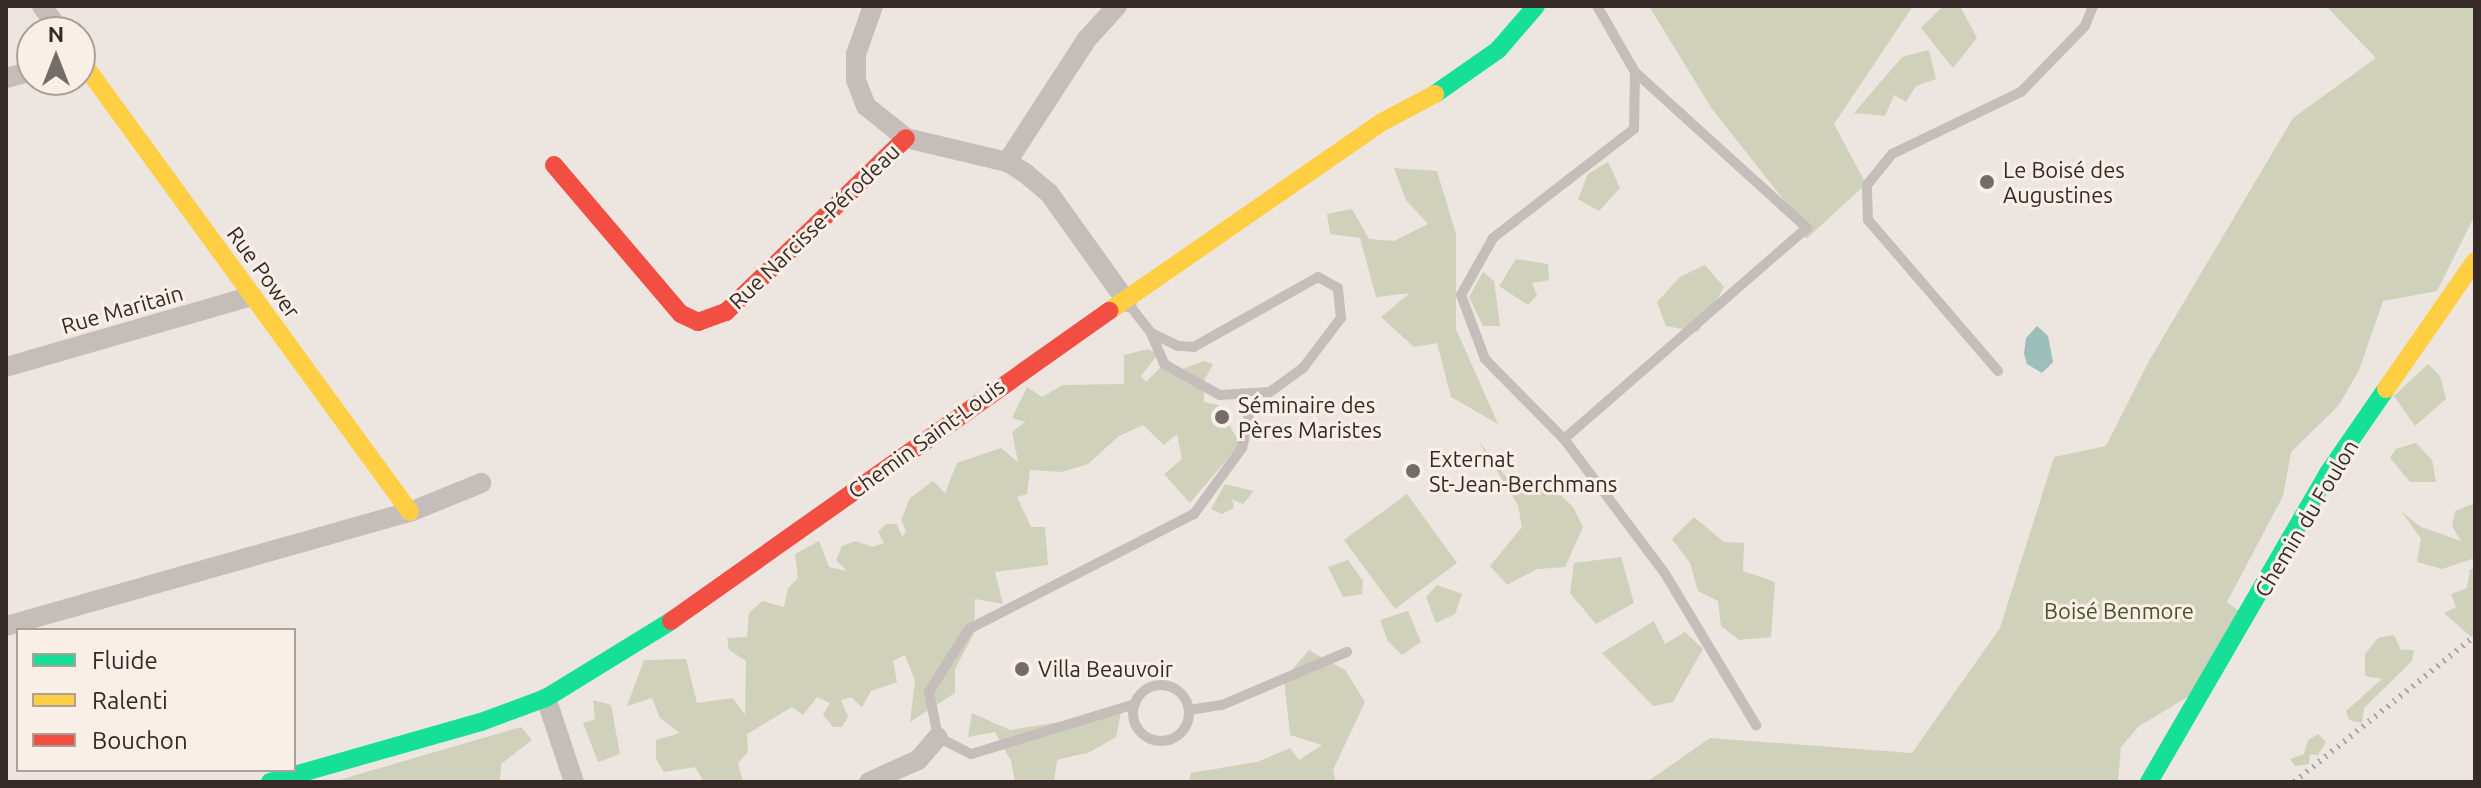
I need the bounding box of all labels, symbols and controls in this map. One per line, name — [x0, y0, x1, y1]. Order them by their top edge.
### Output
north arrow — [16, 16, 96, 96]
text: N — [48, 21, 64, 46]
street label: Rue Narcisse-Pérodeau — [723, 138, 905, 314]
place label: Le Boisé des Augustines — [2003, 156, 2125, 208]
marker: Le Boisé des Augustines — [1978, 173, 1996, 191]
street label: Rue Power — [222, 221, 306, 323]
street label: Rue Maritain — [58, 279, 186, 339]
street label: Chemin Saint-Louis — [843, 372, 1009, 504]
place label: Séminaire des Pères Maristes — [1238, 391, 1382, 442]
marker: Séminaire des Pères Maristes — [1213, 408, 1231, 426]
street label: Chemin du Foulon — [2249, 435, 2363, 601]
place label: Externat St-Jean-Berchmans — [1429, 445, 1617, 496]
marker: Externat St-Jean-Berchmans — [1404, 462, 1422, 480]
park label: Boisé Benmore — [2044, 598, 2194, 624]
legend — [16, 628, 296, 772]
text: Fluide — [92, 647, 158, 674]
place label: Villa Beauvoir — [1038, 656, 1173, 682]
marker: Villa Beauvoir — [1013, 660, 1031, 678]
text: Ralenti — [92, 687, 168, 714]
text: Bouchon — [92, 727, 188, 754]

